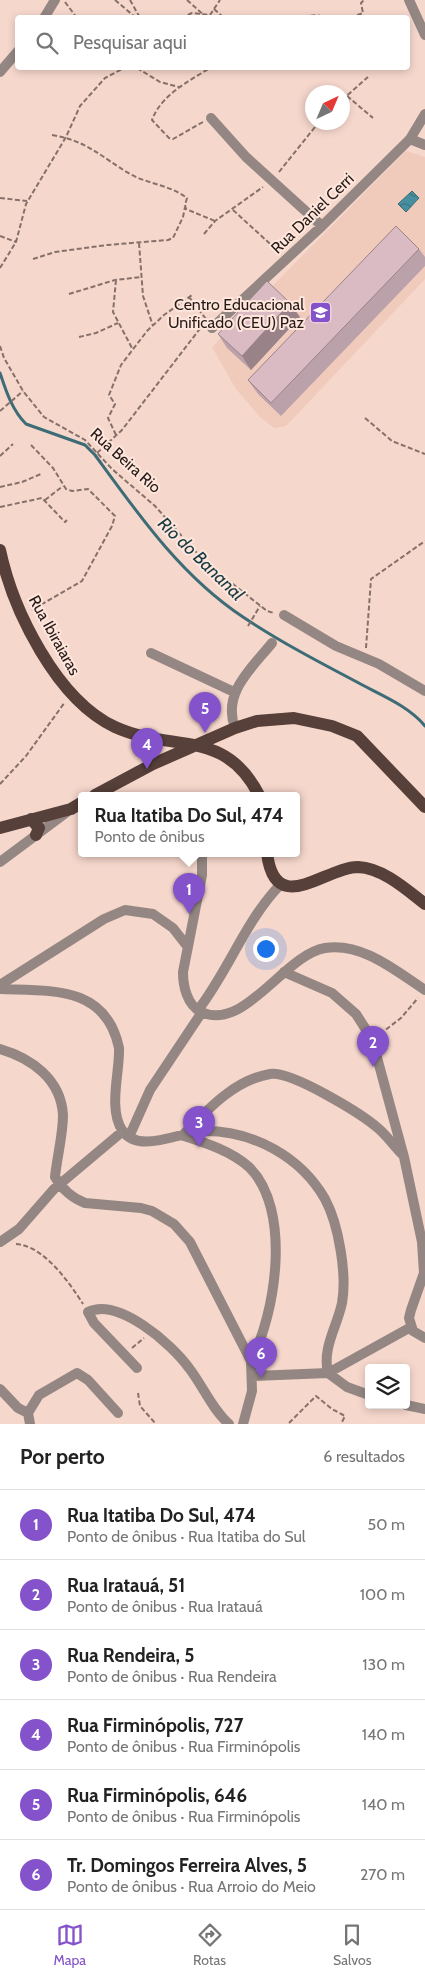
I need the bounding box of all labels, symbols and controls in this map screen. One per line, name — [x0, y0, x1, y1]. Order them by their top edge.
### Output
search box — [15, 15, 410, 70]
icon: search — [33, 29, 61, 57]
text: Pesquisar aqui — [73, 31, 187, 54]
north arrow — [305, 85, 350, 130]
street label: Rua Daniel Cerri — [267, 169, 358, 258]
place label: Centro Educacional Unificado (CEU) Paz — [168, 295, 304, 332]
school or university icon: Centro Educacional Unificado (CEU) Paz — [308, 301, 332, 325]
street label: Rua Beira Rio — [87, 424, 165, 497]
water label: Rio do Bananal — [153, 513, 249, 606]
street label: Rua Ibiraiaras — [25, 592, 84, 679]
pin: 5 — [189, 692, 221, 733]
pin: 4 — [131, 728, 163, 769]
popup — [78, 792, 300, 857]
text: Rua Itatiba Do Sul, 474 — [95, 804, 283, 827]
text: Ponto de ônibus — [95, 827, 205, 846]
pin: 1 — [173, 873, 205, 914]
your location — [253, 936, 279, 962]
pin: 2 — [357, 1026, 389, 1067]
pin: 3 — [183, 1106, 215, 1147]
pin: 6 — [245, 1337, 277, 1378]
map controls — [365, 1364, 410, 1409]
button: layers — [365, 1364, 410, 1409]
text: Por perto — [20, 1444, 105, 1469]
text: 6 resultados — [323, 1447, 405, 1466]
text: Rua Itatiba Do Sul, 474 — [67, 1504, 256, 1527]
text: 1 — [33, 1515, 39, 1534]
text: 50 m — [368, 1515, 405, 1534]
text: Ponto de ônibus · Rua Itatiba do Sul — [67, 1527, 306, 1546]
text: Rua Iratauá, 51 — [67, 1574, 185, 1597]
text: 2 — [32, 1585, 40, 1604]
text: 100 m — [360, 1585, 405, 1604]
text: Ponto de ônibus · Rua Iratauá — [67, 1597, 263, 1616]
text: Rua Rendeira, 5 — [67, 1644, 194, 1667]
text: 3 — [32, 1655, 40, 1674]
text: 130 m — [362, 1655, 405, 1674]
text: Ponto de ônibus · Rua Rendeira — [67, 1667, 277, 1686]
text: Rua Firminópolis, 727 — [67, 1714, 243, 1737]
text: 4 — [31, 1725, 41, 1744]
text: 140 m — [362, 1725, 405, 1744]
text: Ponto de ônibus · Rua Firminópolis — [67, 1737, 301, 1756]
text: Rua Firminópolis, 646 — [67, 1784, 247, 1807]
text: 5 — [32, 1795, 40, 1814]
text: 140 m — [362, 1795, 405, 1814]
text: Ponto de ônibus · Rua Firminópolis — [67, 1807, 301, 1826]
text: Tr. Domingos Ferreira Alves, 5 — [67, 1854, 307, 1877]
text: 6 — [32, 1865, 41, 1884]
text: 270 m — [360, 1865, 405, 1884]
text: Ponto de ônibus · Rua Arroio do Meio — [67, 1877, 316, 1896]
tab: Mapa — [54, 1921, 86, 1969]
tab: Rotas — [193, 1921, 226, 1969]
tab: Salvos — [333, 1921, 371, 1969]

